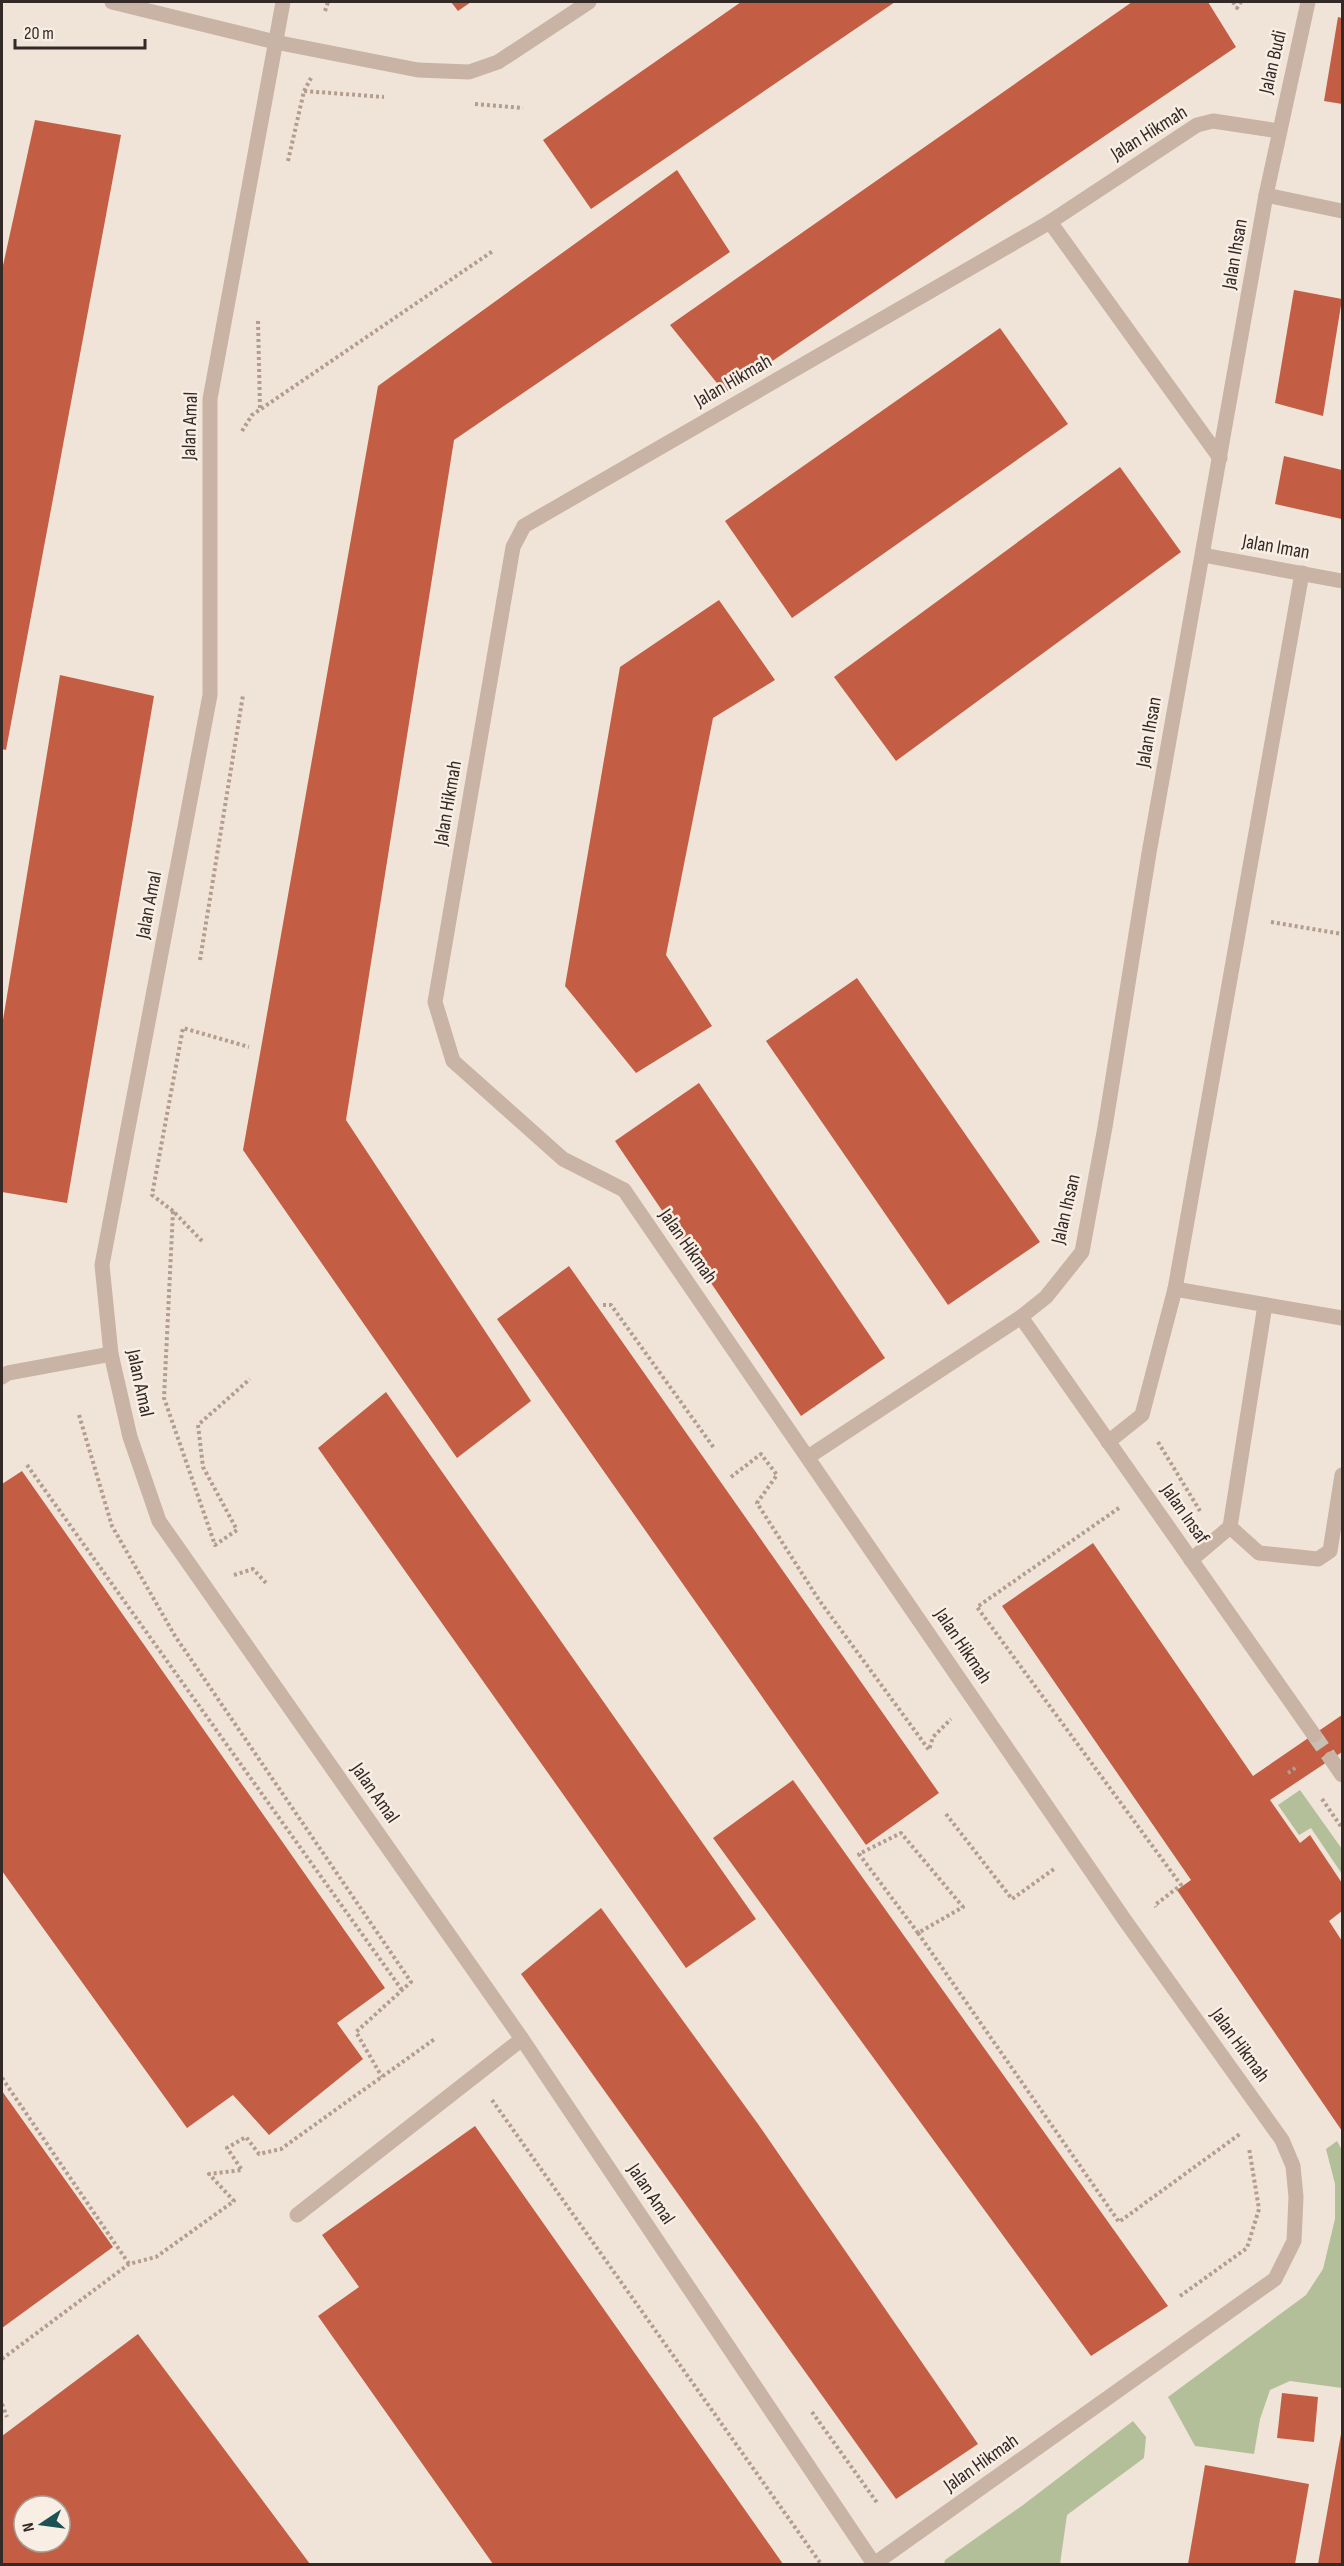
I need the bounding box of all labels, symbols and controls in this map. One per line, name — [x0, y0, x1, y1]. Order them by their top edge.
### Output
scale bar — [15, 12, 146, 50]
text: 20 m — [24, 23, 54, 44]
street label: Jalan Budi — [1254, 28, 1292, 97]
street label: Jalan Hikmah — [1105, 100, 1192, 166]
street label: Jalan Ihsan — [1217, 217, 1253, 292]
street label: Jalan Hikmah — [689, 349, 776, 413]
street label: Jalan Amal — [177, 392, 203, 461]
street label: Jalan Iman — [1239, 529, 1312, 565]
street label: Jalan Ihsan — [1131, 695, 1167, 770]
street label: Jalan Hikmah — [429, 759, 467, 848]
street label: Jalan Amal — [131, 869, 167, 942]
street label: Jalan Ihsan — [1046, 1172, 1086, 1247]
street label: Jalan Hikmah — [653, 1203, 722, 1288]
street label: Jalan Amal — [121, 1346, 159, 1419]
street label: Jalan Insaf — [1155, 1478, 1214, 1549]
street label: Jalan Hikmah — [929, 1603, 997, 1688]
street label: Jalan Amal — [345, 1757, 404, 1828]
street label: Jalan Hikmah — [1205, 2003, 1275, 2087]
street label: Jalan Amal — [621, 2158, 680, 2229]
street label: Jalan Hikmah — [938, 2429, 1023, 2498]
north arrow — [12, 2494, 72, 2554]
text: N — [19, 2521, 39, 2533]

